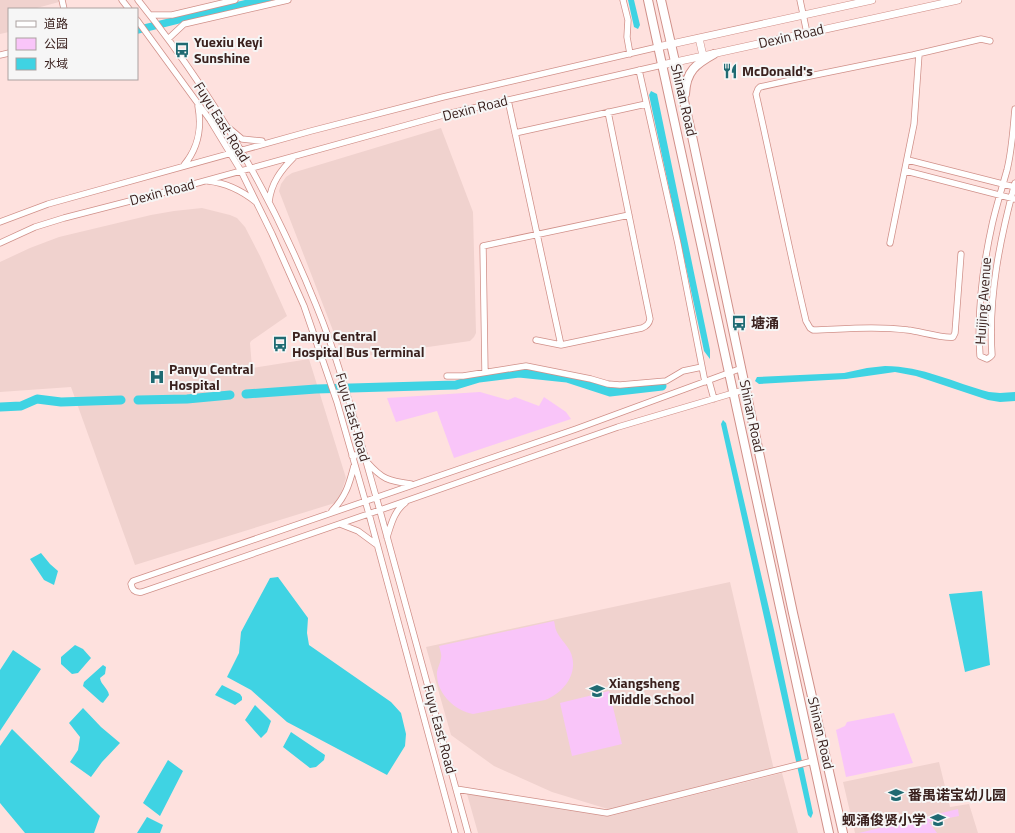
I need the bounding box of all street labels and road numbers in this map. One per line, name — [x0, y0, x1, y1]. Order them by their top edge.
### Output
street label: Dexin Road — [756, 18, 826, 53]
street label: Shinan Road — [666, 62, 703, 138]
street label: Fuyu East Road — [189, 77, 256, 166]
street label: Dexin Road — [440, 89, 510, 126]
street label: Dexin Road — [127, 173, 197, 210]
street label: Huijing Avenue — [969, 257, 996, 345]
street label: Fuyu East Road — [331, 370, 376, 464]
street label: Shinan Road — [735, 378, 770, 454]
street label: Fuyu East Road — [419, 682, 462, 776]
street label: Shinan Road — [803, 695, 840, 771]

